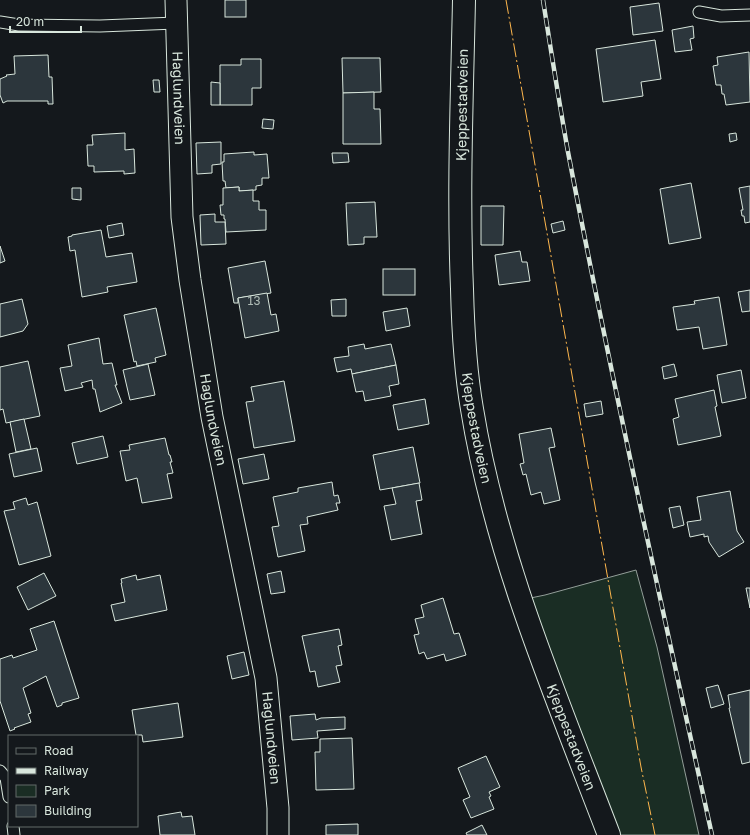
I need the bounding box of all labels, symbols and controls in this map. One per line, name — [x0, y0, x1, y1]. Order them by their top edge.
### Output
scale bar — [10, 8, 81, 34]
text: 20 m — [16, 14, 44, 29]
street label: Kjeppestadveien — [452, 49, 471, 161]
street label: Haglundveien — [169, 51, 189, 145]
house number: 13 — [248, 293, 260, 308]
street label: Kjeppestadveien — [459, 371, 496, 485]
street label: Haglundveien — [197, 372, 231, 467]
street label: Kjeppestadveien — [544, 681, 600, 793]
street label: Haglundveien — [259, 690, 285, 785]
legend — [8, 735, 138, 827]
text: Road — [44, 743, 73, 758]
text: Railway — [44, 763, 89, 778]
text: Park — [44, 783, 70, 798]
text: Building — [44, 803, 92, 818]

